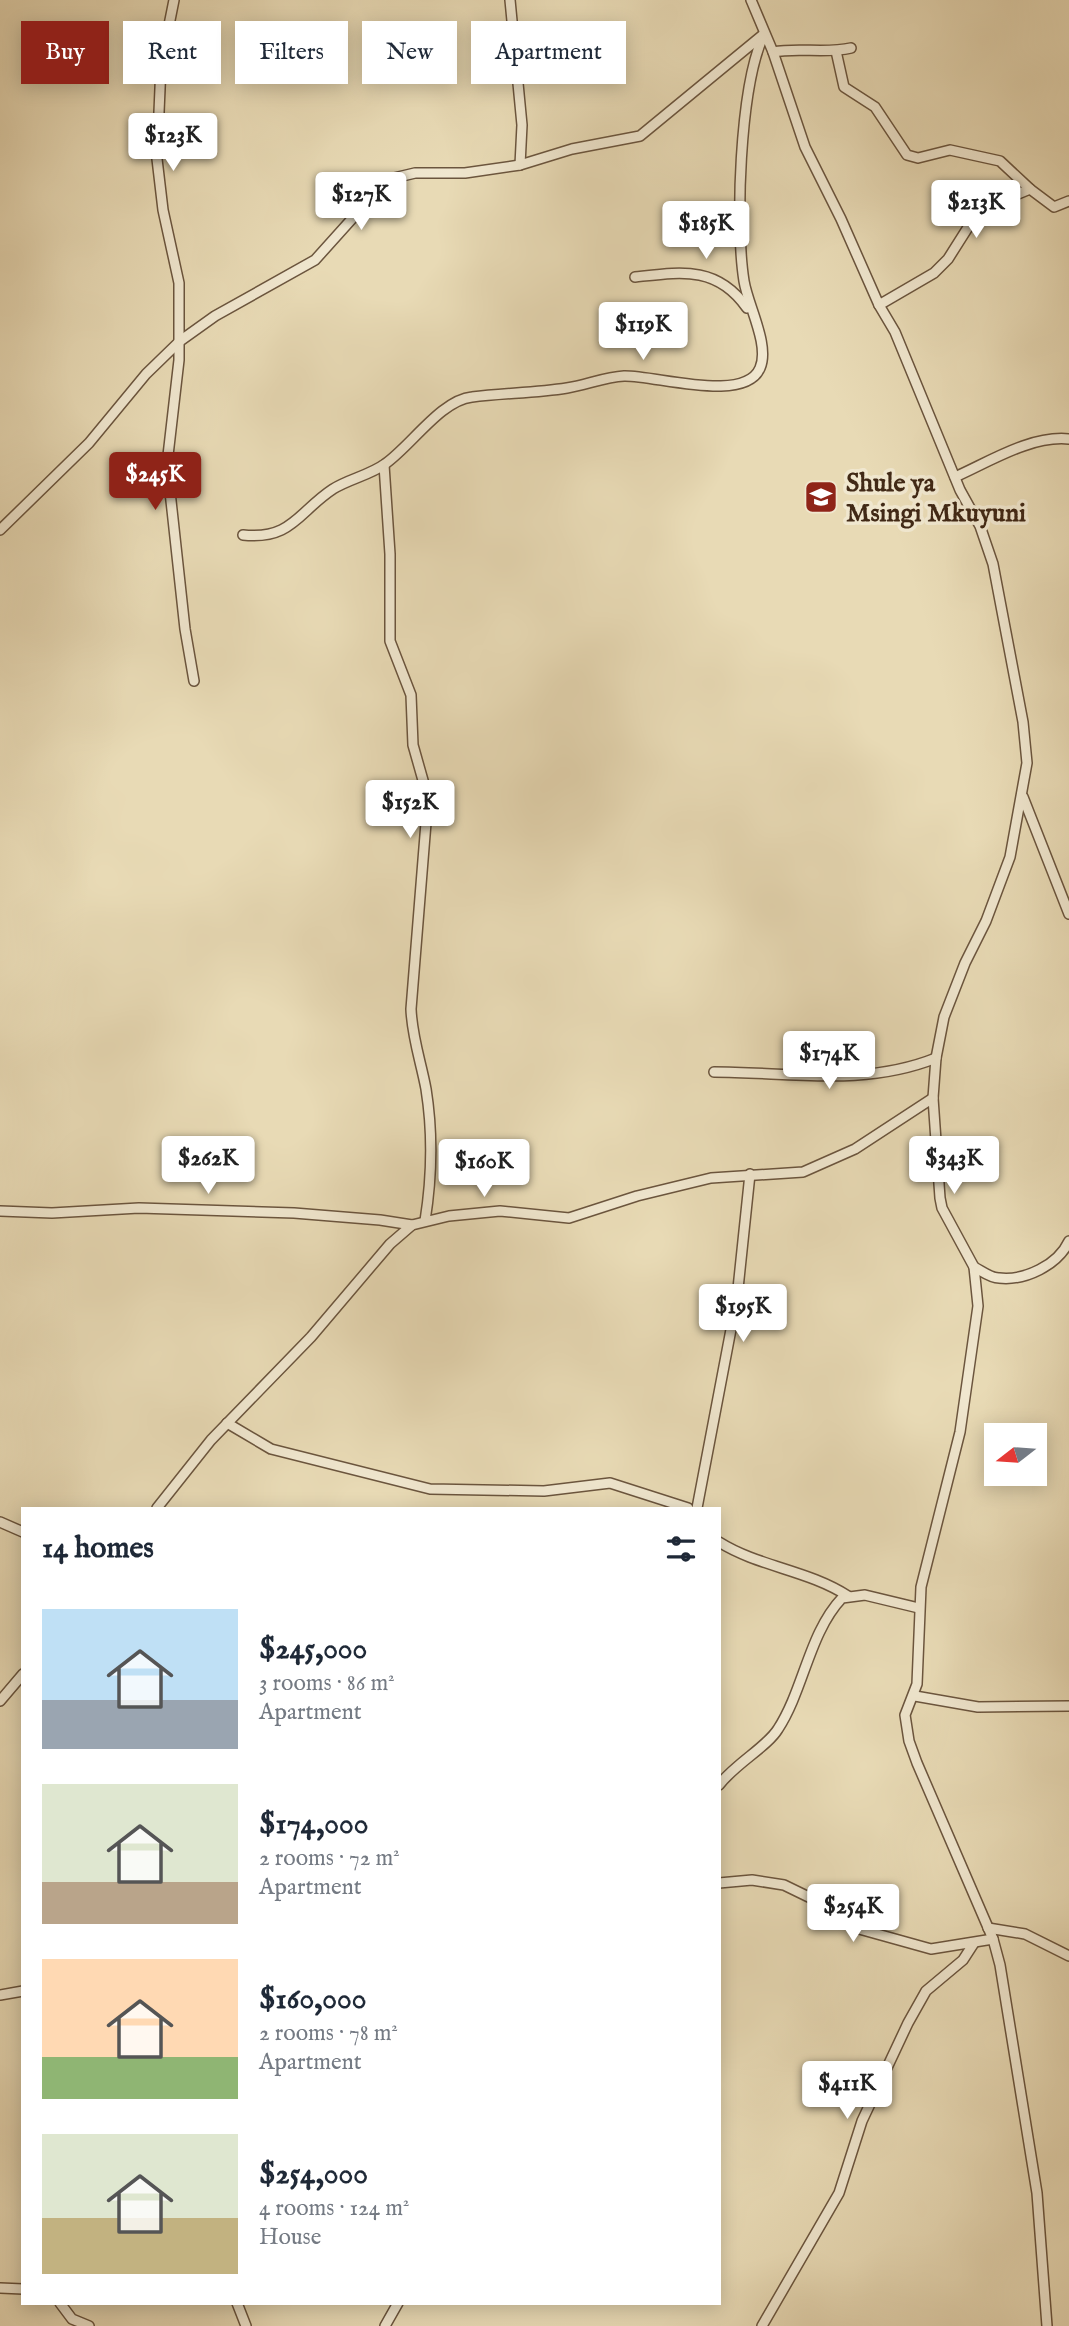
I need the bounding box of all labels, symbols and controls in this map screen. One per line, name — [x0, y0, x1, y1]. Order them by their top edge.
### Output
chip: Buy — [21, 21, 109, 84]
chip: Rent — [123, 21, 221, 84]
chip: Filters — [235, 21, 348, 84]
chip: New — [362, 21, 457, 84]
chip: Apartment — [471, 21, 626, 84]
pin: $123K — [124, 114, 222, 173]
text: $123K — [144, 121, 202, 150]
pin: $127K — [312, 173, 410, 232]
text: $127K — [331, 180, 391, 209]
pin: $213K — [927, 180, 1025, 240]
text: $213K — [947, 188, 1005, 217]
pin: $185K — [657, 202, 755, 261]
text: $185K — [678, 209, 734, 238]
pin: $119K — [594, 302, 692, 362]
text: $119K — [615, 310, 671, 339]
pin: $245K — [106, 452, 204, 512]
text: $245K — [125, 460, 185, 489]
place label: Shule ya Msingi Mkuyuni — [846, 467, 1026, 530]
school or university icon: Shule ya Msingi Mkuyuni — [802, 478, 840, 516]
pin: $152K — [361, 780, 459, 840]
text: $152K — [382, 788, 438, 817]
pin: $174K — [780, 1032, 878, 1091]
text: $174K — [799, 1039, 859, 1068]
pin: $262K — [159, 1136, 257, 1196]
pin: $343K — [905, 1136, 1003, 1196]
pin: $160K — [435, 1140, 533, 1199]
text: $262K — [178, 1144, 238, 1173]
text: $343K — [925, 1144, 983, 1173]
text: $160K — [455, 1147, 513, 1176]
pin: $195K — [694, 1284, 792, 1344]
text: $195K — [715, 1292, 771, 1321]
north arrow — [984, 1423, 1046, 1486]
map controls — [984, 1423, 1047, 1486]
text: 14 homes — [42, 1530, 154, 1568]
icon: filters — [662, 1530, 700, 1568]
text: $245,000 — [259, 1631, 367, 1669]
icon: home — [98, 1637, 182, 1721]
text: 3 rooms · 86 m² — [259, 1669, 395, 1698]
text: Apartment — [259, 1698, 362, 1727]
text: $174,000 — [259, 1806, 368, 1844]
icon: home — [98, 1812, 182, 1896]
text: 2 rooms · 72 m² — [259, 1844, 400, 1873]
text: Apartment — [259, 1873, 362, 1902]
pin: $254K — [804, 1884, 902, 1944]
text: $254K — [823, 1892, 883, 1921]
text: $160,000 — [259, 1981, 366, 2019]
icon: home — [98, 1987, 182, 2071]
text: 2 rooms · 78 m² — [259, 2019, 398, 2048]
text: Apartment — [259, 2048, 362, 2077]
pin: $411K — [798, 2062, 896, 2121]
text: $411K — [818, 2069, 876, 2098]
text: $254,000 — [259, 2156, 368, 2194]
icon: home — [98, 2162, 182, 2246]
text: 4 rooms · 124 m² — [259, 2194, 409, 2223]
text: House — [259, 2223, 321, 2252]

